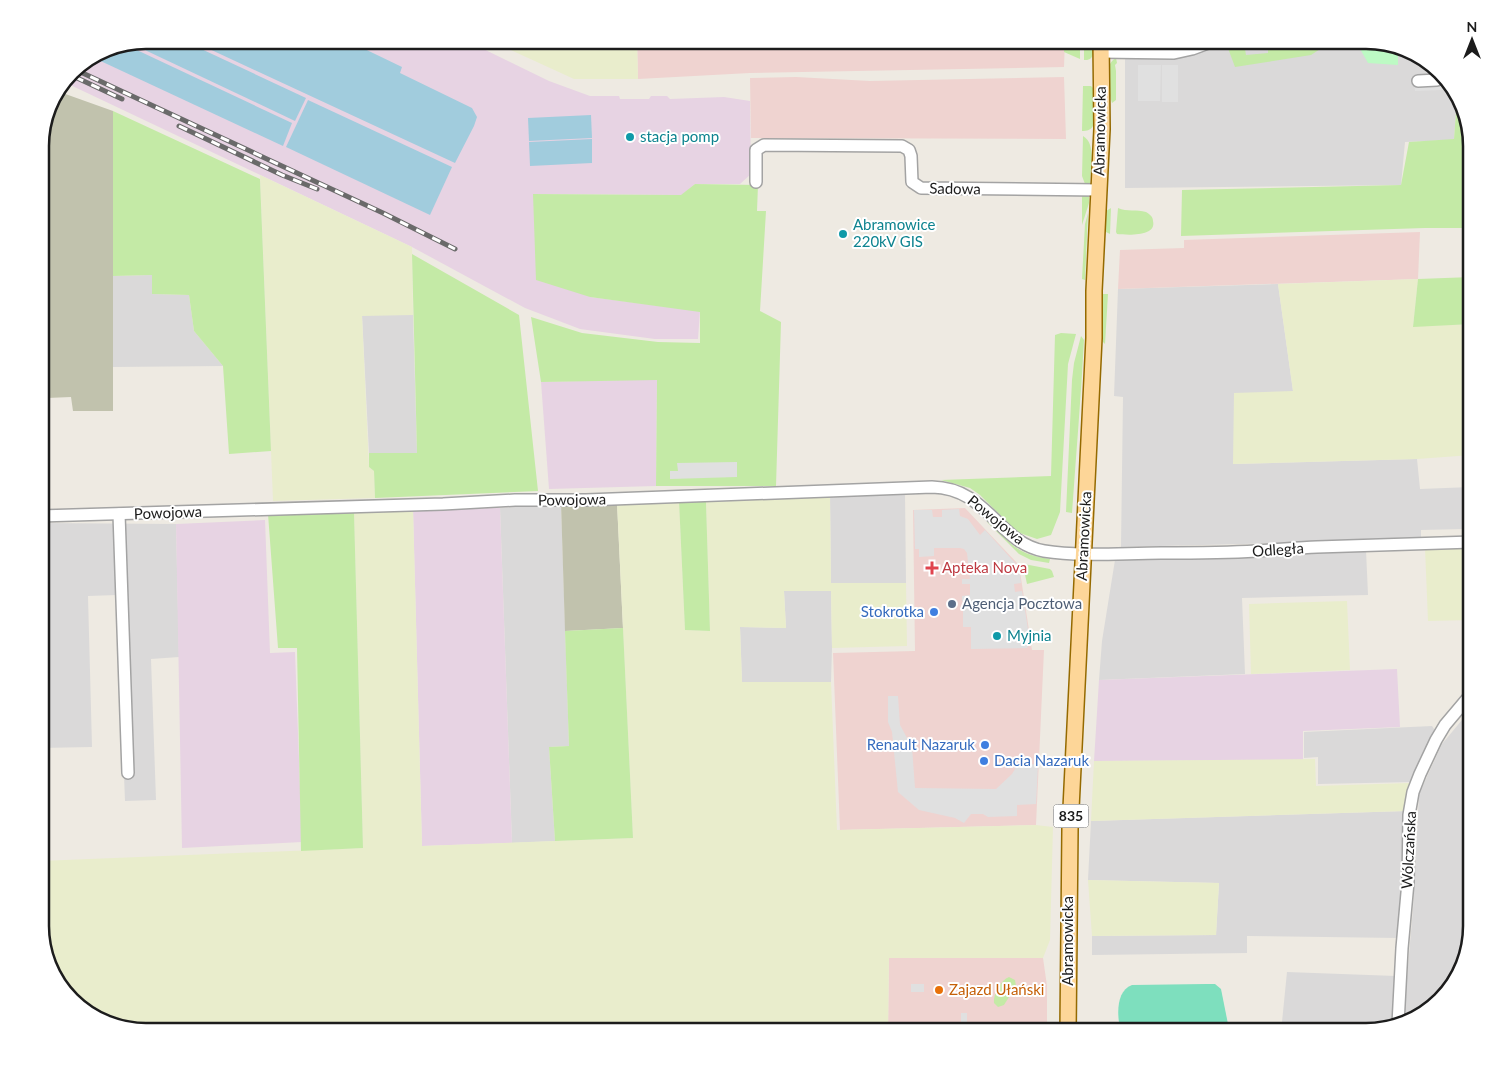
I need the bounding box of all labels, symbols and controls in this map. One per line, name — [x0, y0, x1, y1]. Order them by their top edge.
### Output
north arrow — [1447, 15, 1497, 65]
text: N — [1467, 18, 1477, 35]
street label: Abramowicka — [1089, 86, 1109, 176]
place label: stacja pomp — [640, 127, 719, 145]
marker: stacja pomp — [624, 131, 636, 143]
street label: Sadowa — [929, 179, 981, 197]
place label: Abramowice 220kV GIS — [853, 215, 935, 250]
marker: Abramowice 220kV GIS — [837, 228, 849, 240]
street label: Powojowa — [538, 489, 606, 509]
street label: Powojowa — [964, 491, 1029, 548]
street label: Abramowicka — [1072, 491, 1094, 581]
street label: Powojowa — [134, 502, 202, 522]
street label: Odległa — [1252, 538, 1304, 560]
place label: Apteka Nova — [942, 558, 1027, 576]
marker: Apteka Nova — [926, 562, 938, 574]
place label: Agencja Pocztowa — [962, 594, 1082, 612]
marker: Agencja Pocztowa — [946, 598, 958, 610]
place label: Stokrotka — [861, 602, 924, 620]
marker: Stokrotka — [928, 606, 940, 618]
place label: Myjnia — [1007, 626, 1052, 644]
marker: Myjnia — [991, 630, 1003, 642]
place label: Renault Nazaruk — [867, 735, 975, 753]
marker: Renault Nazaruk — [979, 739, 991, 751]
place label: Dacia Nazaruk — [994, 751, 1089, 769]
marker: Dacia Nazaruk — [978, 755, 990, 767]
road number: 835 — [1054, 804, 1088, 828]
street label: Wólczańska — [1397, 810, 1419, 889]
street label: Abramowicka — [1058, 896, 1076, 986]
place label: Zajazd Ułański — [949, 980, 1044, 998]
marker: Zajazd Ułański — [933, 984, 945, 996]

